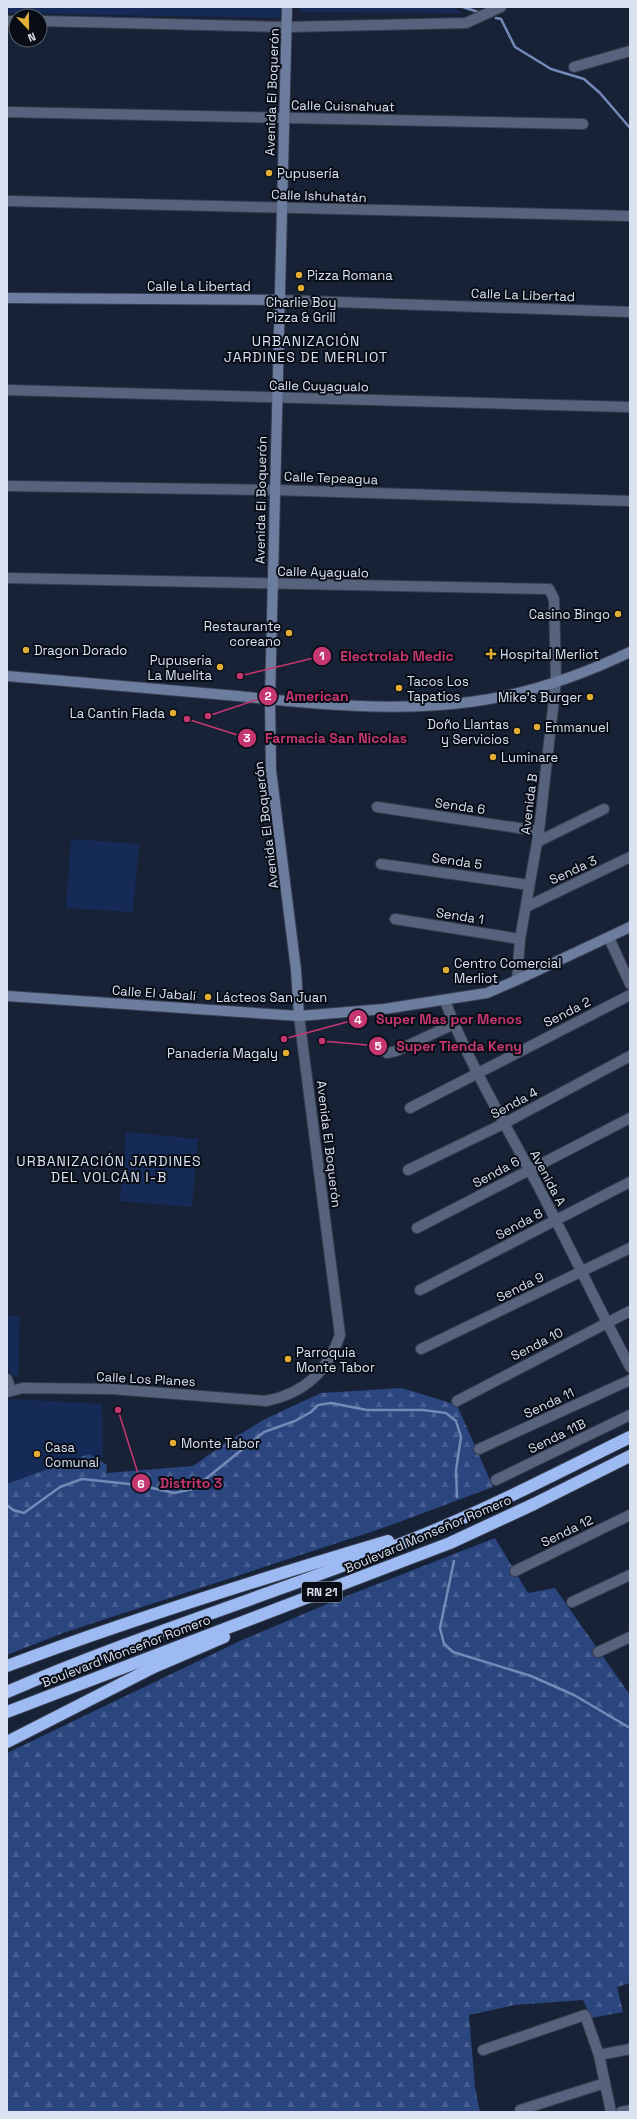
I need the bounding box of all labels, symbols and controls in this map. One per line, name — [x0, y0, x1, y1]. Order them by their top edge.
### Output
north arrow — [8, 8, 48, 48]
street label: Avenida El Boquerón — [261, 28, 283, 156]
text: N — [26, 29, 38, 45]
street label: Calle Cuisnahuat — [291, 97, 395, 115]
place label: Pupusería — [277, 165, 340, 182]
marker: Pupusería — [264, 168, 274, 178]
street label: Calle Ishuhatán — [271, 186, 367, 206]
place label: Pizza Romana — [307, 267, 393, 284]
marker: Pizza Romana — [294, 270, 304, 280]
street label: Calle La Libertad — [147, 278, 251, 295]
marker: Charlie Boy Pizza & Grill — [296, 283, 306, 293]
street label: Calle La Libertad — [471, 285, 575, 305]
place label: Charlie Boy Pizza & Grill — [266, 294, 336, 326]
district label: URBANIZACIÓN JARDINES DE MERLIOT — [224, 332, 388, 366]
street label: Calle Cuyagualo — [269, 377, 369, 395]
street label: Avenida El Boquerón — [251, 436, 271, 564]
street label: Calle Tepeagua — [284, 468, 379, 488]
street label: Calle Ayagualo — [277, 563, 369, 581]
place label: Casino Bingo — [529, 606, 610, 623]
marker: Casino Bingo — [613, 609, 623, 619]
place label: Restaurante coreano — [204, 618, 281, 650]
marker: Restaurante coreano — [284, 628, 294, 638]
place label: Dragon Dorado — [34, 642, 127, 659]
callout: Electrolab Medic — [312, 643, 462, 669]
marker: Dragon Dorado — [21, 645, 31, 655]
place label: Hospital Merliot — [500, 646, 599, 663]
text: Electrolab Medic — [340, 647, 454, 665]
text: 1 — [319, 648, 325, 664]
marker: Hospital Merliot — [485, 648, 497, 660]
place label: Pupuseria La Muelita — [147, 652, 213, 684]
marker: Pupuseria La Muelita — [215, 662, 225, 672]
place label: Tacos Los Tapatios — [407, 673, 469, 705]
callout: American — [258, 683, 357, 709]
marker: Tacos Los Tapatios — [394, 683, 404, 693]
text: American — [285, 687, 349, 705]
text: 2 — [264, 688, 272, 704]
place label: Mike's Burger — [498, 689, 582, 706]
marker: Mike's Burger — [585, 692, 595, 702]
place label: La Cantin Flada — [70, 705, 166, 722]
marker: La Cantin Flada — [168, 708, 178, 718]
place label: Doño Llantas y Servicios — [427, 716, 509, 748]
place label: Emmanuel — [545, 719, 609, 736]
marker: Emmanuel — [532, 722, 542, 732]
callout: Farmacia San Nicolas — [237, 725, 415, 751]
marker: Doño Llantas y Servicios — [512, 726, 522, 736]
text: Farmacia San Nicolas — [265, 729, 407, 747]
text: 3 — [243, 730, 251, 746]
place label: Luminare — [501, 749, 558, 766]
marker: Luminare — [488, 752, 498, 762]
street label: Avenida El Boquerón — [250, 760, 282, 890]
street label: Avenida B — [517, 773, 541, 835]
street label: Senda 6 — [434, 794, 486, 818]
street label: Senda 5 — [431, 849, 483, 873]
street label: Senda 3 — [546, 852, 600, 888]
street label: Senda 1 — [435, 904, 485, 928]
place label: Centro Comercial Merliot — [454, 955, 561, 987]
marker: Centro Comercial Merliot — [441, 965, 451, 975]
street label: Calle El Jabalí — [111, 982, 197, 1004]
place label: Lácteos San Juan — [216, 989, 327, 1006]
marker: Lácteos San Juan — [203, 992, 213, 1002]
street label: Senda 2 — [541, 993, 594, 1031]
callout: Super Mas por Menos — [348, 1006, 530, 1032]
text: Super Mas por Menos — [376, 1010, 522, 1028]
text: 4 — [354, 1012, 362, 1028]
callout: Super Tienda Keny — [368, 1033, 530, 1059]
text: Super Tienda Keny — [396, 1037, 522, 1055]
text: 5 — [374, 1038, 382, 1054]
place label: Panadería Magaly — [167, 1045, 278, 1062]
marker: Panadería Magaly — [281, 1048, 291, 1058]
street label: Avenida El Boquerón — [313, 1079, 345, 1209]
street label: Senda 4 — [488, 1084, 540, 1122]
street label: Avenida A — [526, 1147, 570, 1209]
district label: URBANIZACIÓN JARDINES DEL VOLCÁN I-B — [16, 1152, 202, 1186]
street label: Senda 6 — [470, 1153, 522, 1191]
street label: Senda 8 — [493, 1205, 545, 1243]
street label: Senda 9 — [493, 1268, 547, 1306]
street label: Senda 10 — [508, 1324, 566, 1364]
place label: Parroquia Monte Tabor — [296, 1344, 375, 1376]
marker: Parroquia Monte Tabor — [283, 1354, 293, 1364]
street label: Calle Los Planes — [96, 1368, 196, 1390]
street label: Senda 11 — [521, 1384, 577, 1422]
street label: Senda 11B — [525, 1415, 589, 1457]
place label: Monte Tabor — [181, 1435, 260, 1452]
marker: Monte Tabor — [168, 1438, 178, 1448]
place label: Casa Comunal — [45, 1439, 99, 1471]
marker: Casa Comunal — [32, 1449, 42, 1459]
callout: Distrito 3 — [131, 1470, 230, 1496]
text: Distrito 3 — [160, 1474, 222, 1492]
text: 6 — [137, 1476, 145, 1492]
street label: Boulevard Monseñor Romero — [342, 1491, 514, 1577]
street label: Senda 12 — [538, 1511, 596, 1551]
road number: RN 21 — [302, 1582, 342, 1602]
street label: Boulevard Monseñor Romero — [39, 1611, 213, 1691]

